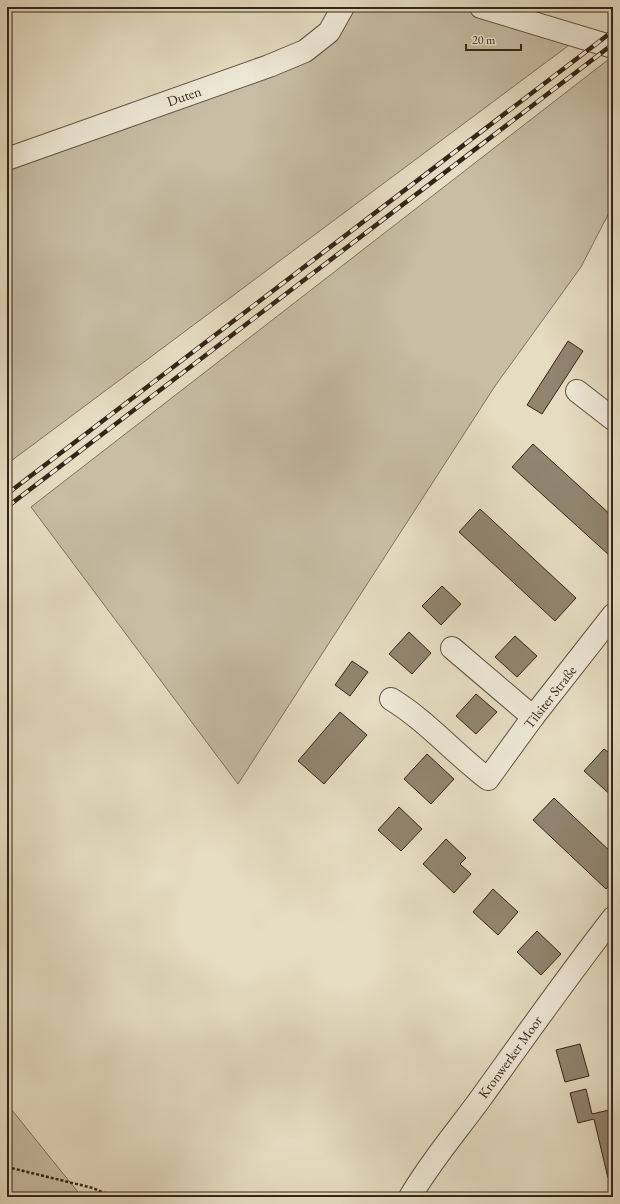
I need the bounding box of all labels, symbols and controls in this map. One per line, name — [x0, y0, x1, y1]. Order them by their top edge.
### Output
scale bar — [466, 26, 521, 52]
text: 20 m — [472, 32, 496, 48]
street label: Duten — [164, 82, 204, 110]
street label: Tilsiter Straße — [520, 661, 581, 732]
street label: Kronwerker Moor — [474, 1012, 546, 1102]

